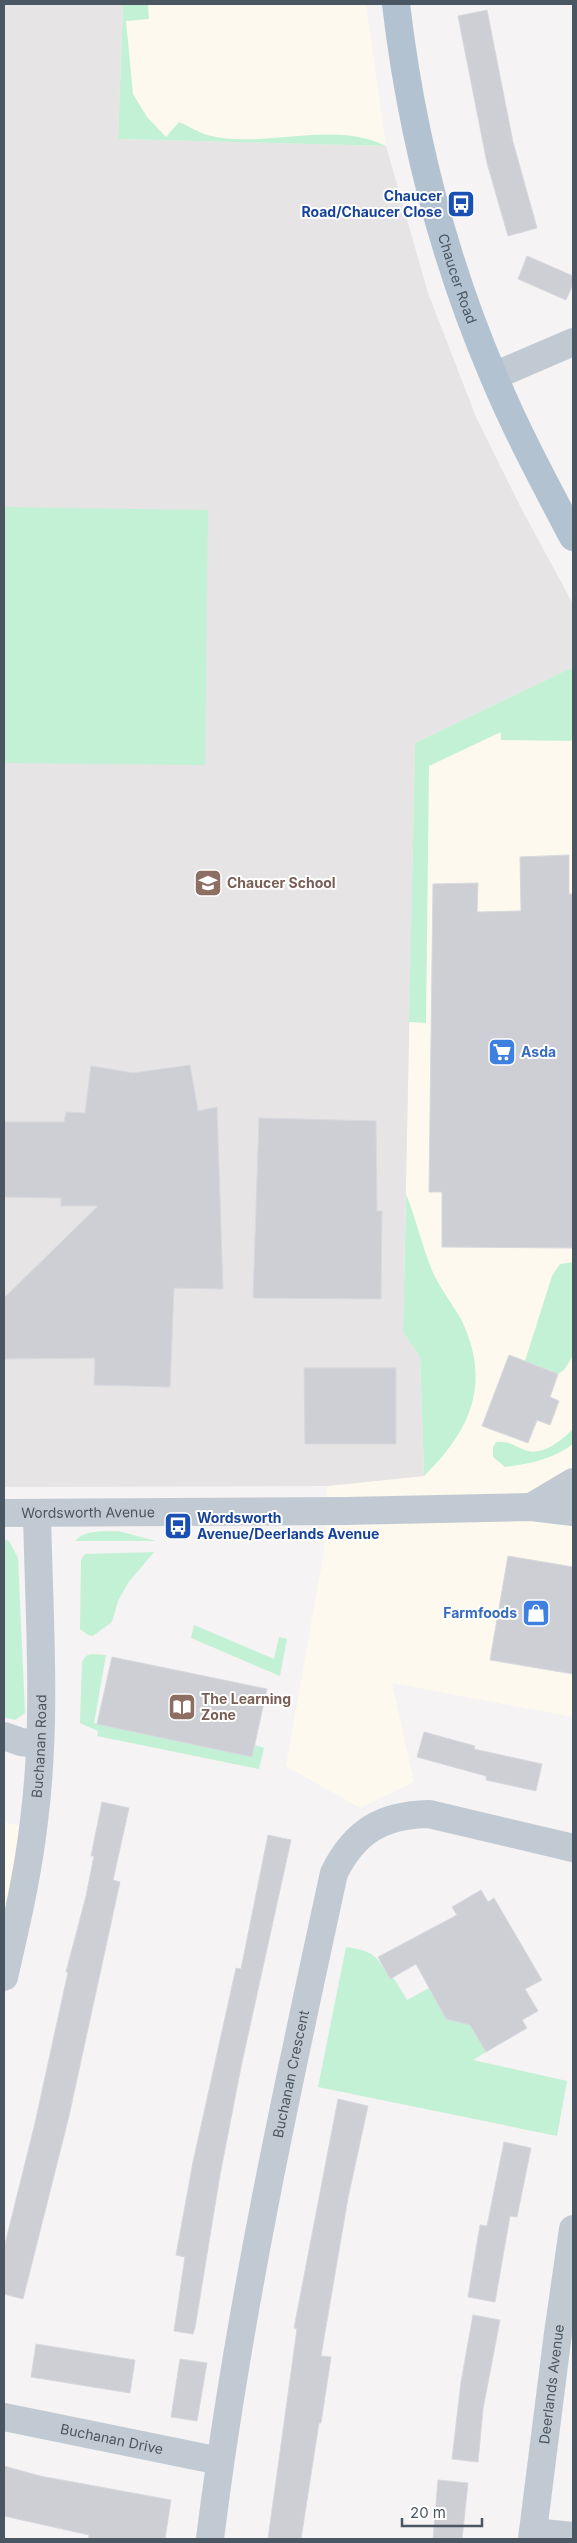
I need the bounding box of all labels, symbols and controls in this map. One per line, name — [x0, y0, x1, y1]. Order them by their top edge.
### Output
place label: Chaucer Road/Chaucer Close — [301, 187, 442, 220]
bus stop icon: Chaucer Road/Chaucer Close — [446, 189, 476, 219]
street label: Chaucer Road — [435, 232, 481, 326]
school or university icon: Chaucer School — [193, 868, 223, 898]
place label: Chaucer School — [227, 874, 336, 891]
supermarket icon: Asda — [487, 1037, 517, 1067]
place label: Asda — [521, 1043, 556, 1060]
street label: Wordsworth Avenue — [21, 1503, 155, 1521]
place label: Wordsworth Avenue/Deerlands Avenue — [197, 1509, 379, 1542]
bus stop icon: Wordsworth Avenue/Deerlands Avenue — [163, 1511, 193, 1541]
shop icon: Farmfoods — [521, 1598, 551, 1628]
place label: Farmfoods — [443, 1604, 517, 1621]
place label: The Learning Zone — [201, 1690, 291, 1723]
library icon: The Learning Zone — [167, 1692, 197, 1722]
street label: Buchanan Road — [28, 1694, 49, 1799]
street label: Buchanan Crescent — [269, 2008, 312, 2139]
street label: Deerlands Avenue — [535, 2323, 567, 2445]
street label: Buchanan Drive — [59, 2420, 165, 2457]
scale bar — [402, 2496, 482, 2528]
text: 20 m — [410, 2503, 446, 2522]

